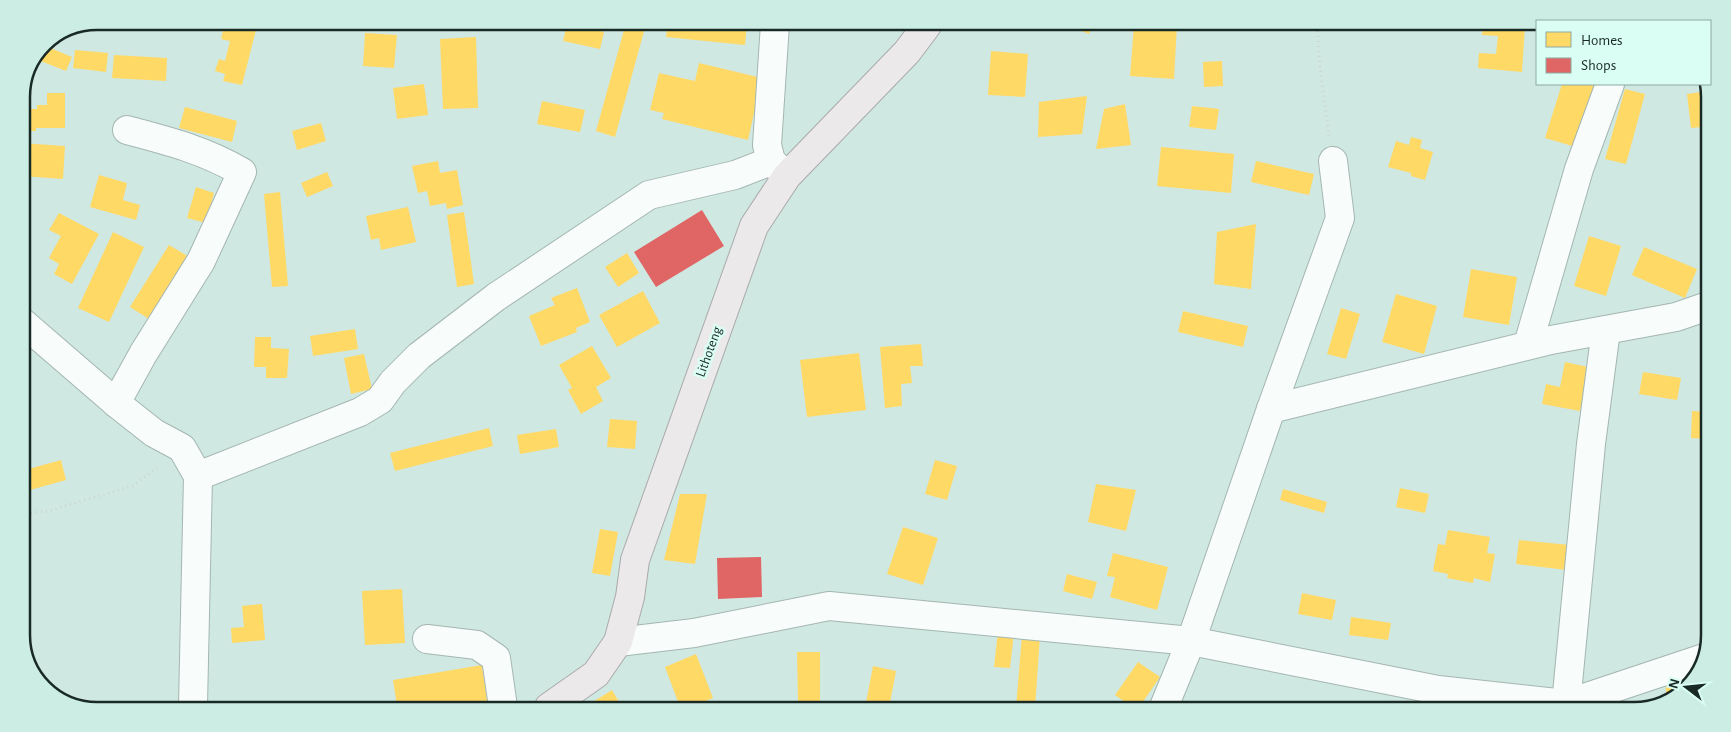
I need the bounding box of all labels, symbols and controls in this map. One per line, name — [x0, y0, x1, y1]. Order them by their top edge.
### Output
legend — [1536, 20, 1711, 85]
text: Homes — [1581, 33, 1623, 48]
text: Shops — [1581, 58, 1616, 73]
street label: Lithoteng — [693, 325, 725, 379]
north arrow — [1661, 662, 1711, 712]
text: N — [1666, 677, 1683, 690]

